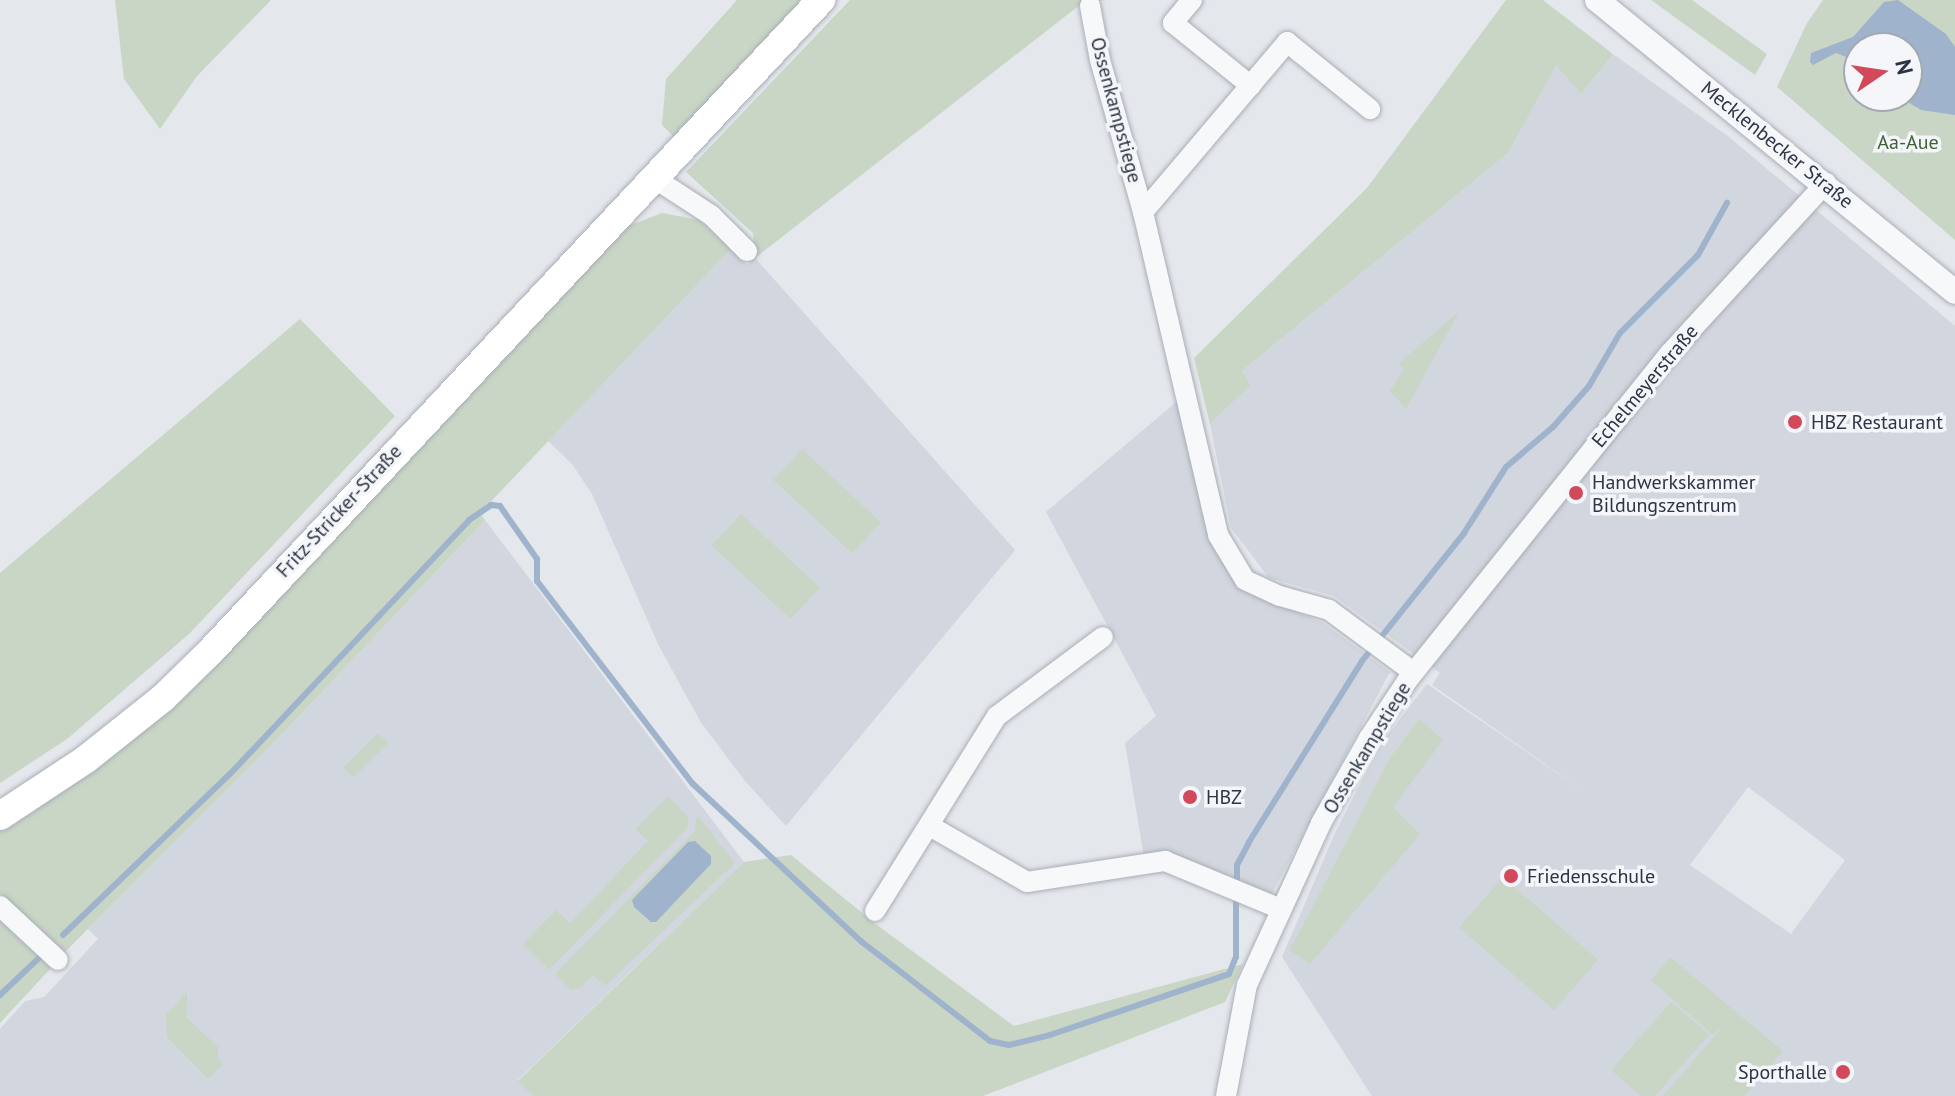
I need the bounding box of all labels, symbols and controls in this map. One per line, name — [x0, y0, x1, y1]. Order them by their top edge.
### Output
north arrow — [1843, 32, 1923, 112]
street label: Ossenkampstiege — [1085, 35, 1147, 185]
text: N — [1889, 57, 1920, 77]
street label: Mecklenbecker Straße — [1696, 76, 1858, 214]
park label: Aa-Aue — [1877, 130, 1939, 154]
street label: Echelmeyerstraße — [1587, 320, 1703, 452]
place label: HBZ Restaurant — [1811, 410, 1944, 434]
marker: HBZ Restaurant — [1786, 413, 1804, 431]
street label: Fritz-Stricker-Straße — [271, 440, 407, 582]
place label: Handwerkskammer Bildungszentrum — [1592, 470, 1755, 517]
marker: Handwerkskammer Bildungszentrum — [1567, 484, 1585, 502]
street label: Ossenkampstiege — [1318, 678, 1416, 818]
place label: HBZ — [1206, 785, 1242, 809]
marker: HBZ — [1181, 788, 1199, 806]
place label: Friedensschule — [1527, 864, 1655, 888]
marker: Friedensschule — [1502, 867, 1520, 885]
place label: Sporthalle — [1738, 1060, 1827, 1084]
marker: Sporthalle — [1834, 1063, 1852, 1081]

